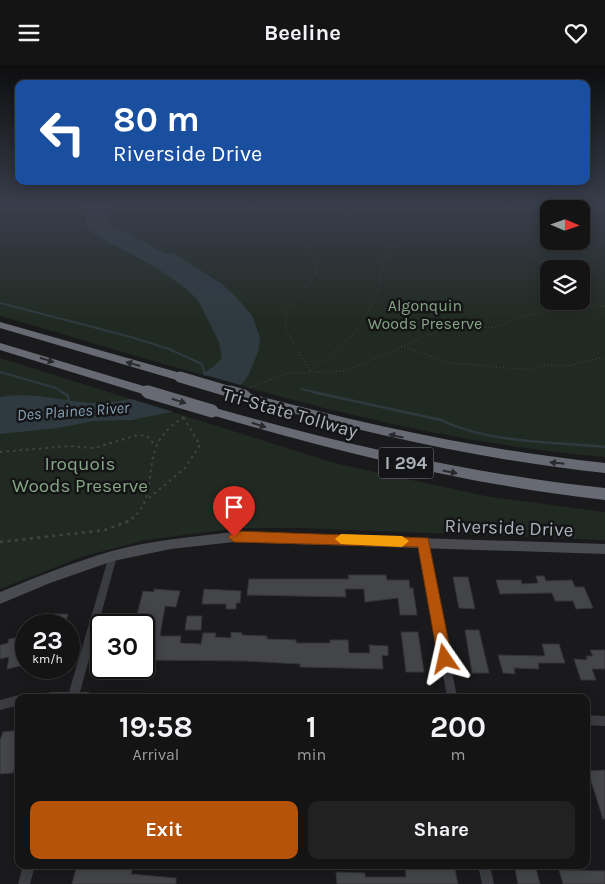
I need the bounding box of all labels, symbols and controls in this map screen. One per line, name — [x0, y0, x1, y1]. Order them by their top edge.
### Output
icon: menu — [15, 19, 43, 47]
icon: heart — [562, 19, 590, 47]
text: Beeline — [264, 20, 341, 46]
text: 80 m — [113, 99, 200, 140]
icon: left — [30, 100, 95, 165]
text: Riverside Drive — [113, 141, 262, 167]
north arrow — [540, 200, 590, 250]
map controls — [540, 200, 590, 310]
button: layers — [540, 260, 590, 310]
park label: Algonquin Woods Preserve — [368, 296, 482, 333]
one-way arrow — [39, 357, 54, 365]
one-way arrow — [125, 359, 140, 367]
street label: Tri-State Tollway — [220, 383, 360, 443]
one-way arrow — [172, 397, 187, 405]
water label: Des Plaines River — [16, 398, 130, 424]
one-way arrow — [251, 421, 266, 429]
one-way arrow — [388, 431, 404, 439]
road number: I 294 — [378, 447, 434, 478]
park label: Iroquois Woods Preserve — [12, 453, 148, 497]
one-way arrow — [548, 459, 564, 467]
one-way arrow — [443, 468, 458, 476]
pin — [213, 486, 255, 537]
icon: arrive — [220, 493, 248, 521]
street label: Riverside Drive — [444, 515, 574, 541]
speed limit sign: 30 — [90, 614, 155, 679]
text: 23 — [32, 626, 63, 655]
position arrow — [418, 632, 470, 684]
text: km/h — [32, 652, 63, 666]
text: 19:58 — [119, 709, 193, 745]
text: 1 — [306, 709, 317, 745]
text: 200 — [430, 709, 486, 745]
text: Arrival — [132, 745, 179, 764]
text: min — [297, 745, 326, 764]
text: m — [451, 745, 466, 764]
button: Exit — [30, 801, 298, 859]
button: Share — [308, 801, 575, 859]

